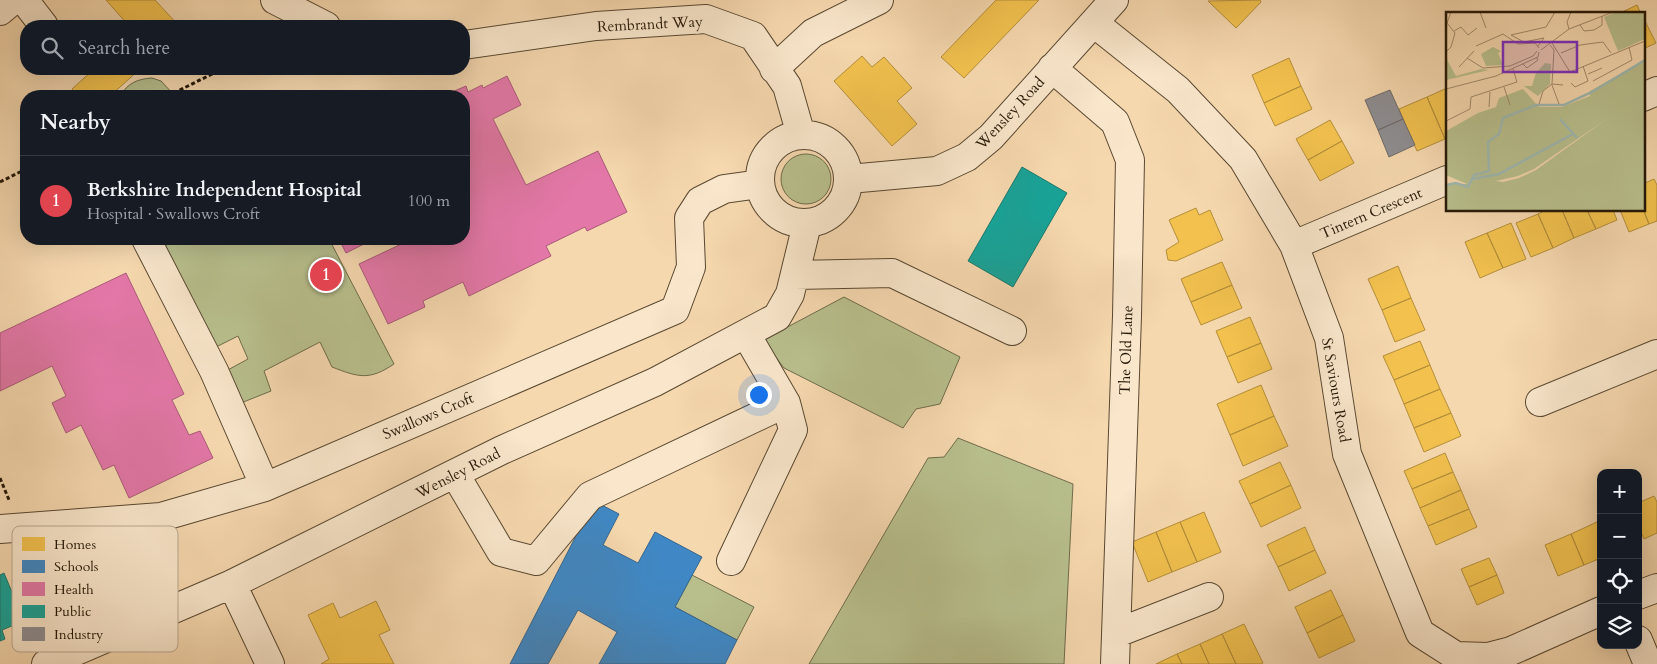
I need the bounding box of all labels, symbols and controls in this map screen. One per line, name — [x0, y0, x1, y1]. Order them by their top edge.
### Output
street label: Rembrandt Way — [596, 11, 704, 37]
inset map — [1446, 12, 1644, 211]
search box — [20, 20, 470, 75]
icon: search — [38, 34, 66, 62]
text: Search here — [78, 35, 170, 61]
street label: Wensley Road — [970, 72, 1049, 154]
text: Nearby — [40, 108, 111, 137]
text: Berkshire Independent Hospital — [87, 177, 362, 203]
street label: Tintern Crescent — [1317, 182, 1425, 244]
text: 1 — [52, 190, 60, 212]
text: 100 m — [408, 190, 450, 212]
text: Hospital · Swallows Croft — [87, 203, 260, 225]
pin: 1 — [310, 256, 342, 294]
street label: The Old Lane — [1114, 305, 1138, 395]
street label: St Saviours Road — [1317, 336, 1355, 444]
your location — [746, 382, 772, 408]
street label: Swallows Croft — [379, 388, 477, 444]
street label: Wensley Road — [411, 443, 504, 503]
map controls — [1597, 469, 1642, 649]
button: + — [1597, 469, 1642, 514]
button: − — [1597, 514, 1642, 559]
legend — [12, 526, 178, 652]
text: Homes — [54, 535, 96, 554]
text: Schools — [54, 557, 99, 576]
button: locate — [1597, 559, 1642, 604]
text: Health — [54, 580, 94, 599]
text: Public — [54, 602, 91, 621]
button: layers — [1597, 604, 1642, 649]
text: Industry — [54, 625, 104, 644]

